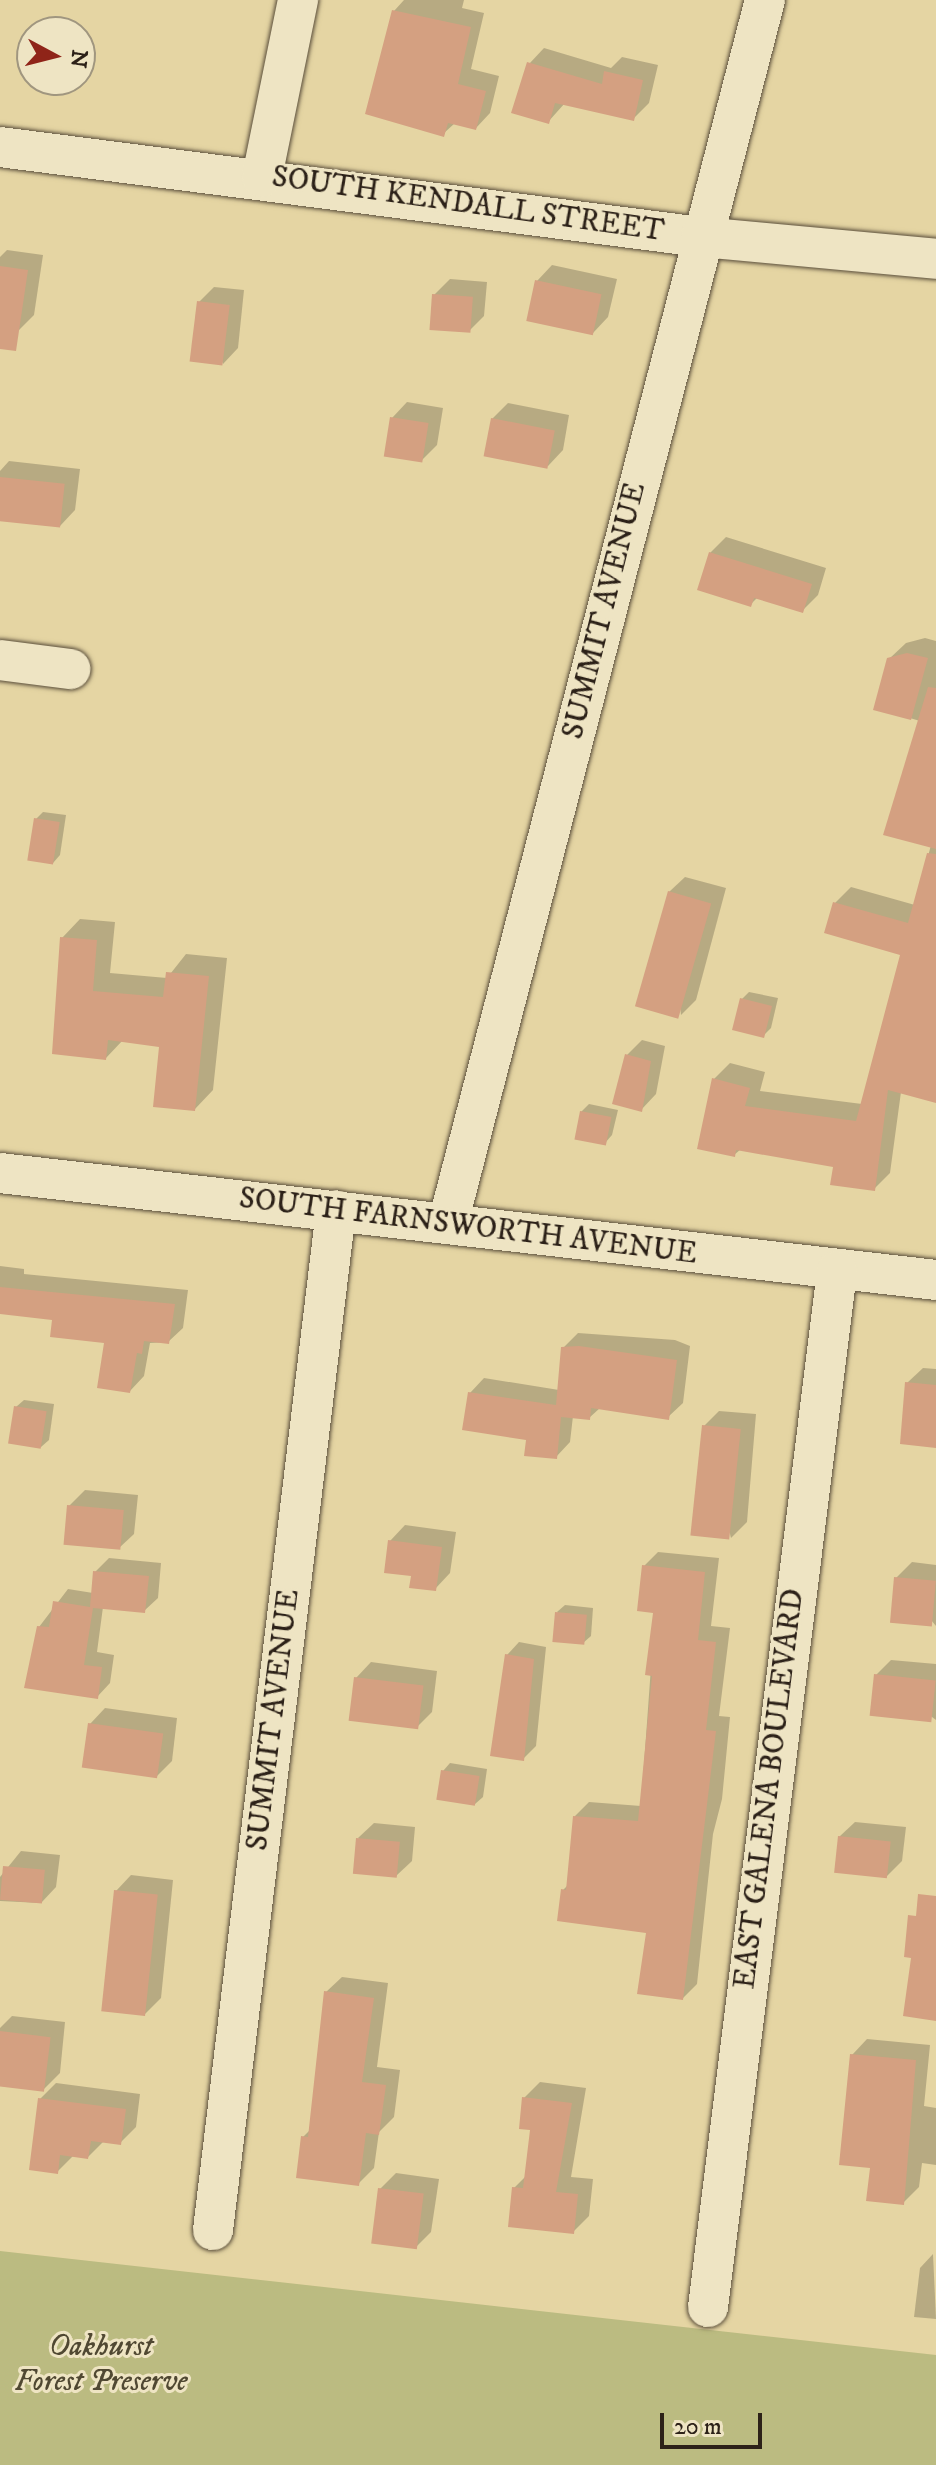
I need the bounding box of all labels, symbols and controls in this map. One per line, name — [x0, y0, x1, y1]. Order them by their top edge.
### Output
north arrow — [16, 16, 96, 96]
text: N — [64, 48, 93, 69]
street label: SOUTH KENDALL STREET — [270, 160, 666, 250]
street label: SUMMIT AVENUE — [556, 479, 654, 743]
street label: SOUTH FARNSWORTH AVENUE — [237, 1181, 699, 1273]
street label: SUMMIT AVENUE — [240, 1587, 308, 1853]
street label: EAST GALENA BOULEVARD — [728, 1587, 812, 1991]
park label: Oakhurst Forest Preserve — [14, 2329, 188, 2400]
scale bar — [664, 2397, 766, 2447]
text: 20 m — [674, 2412, 722, 2442]

